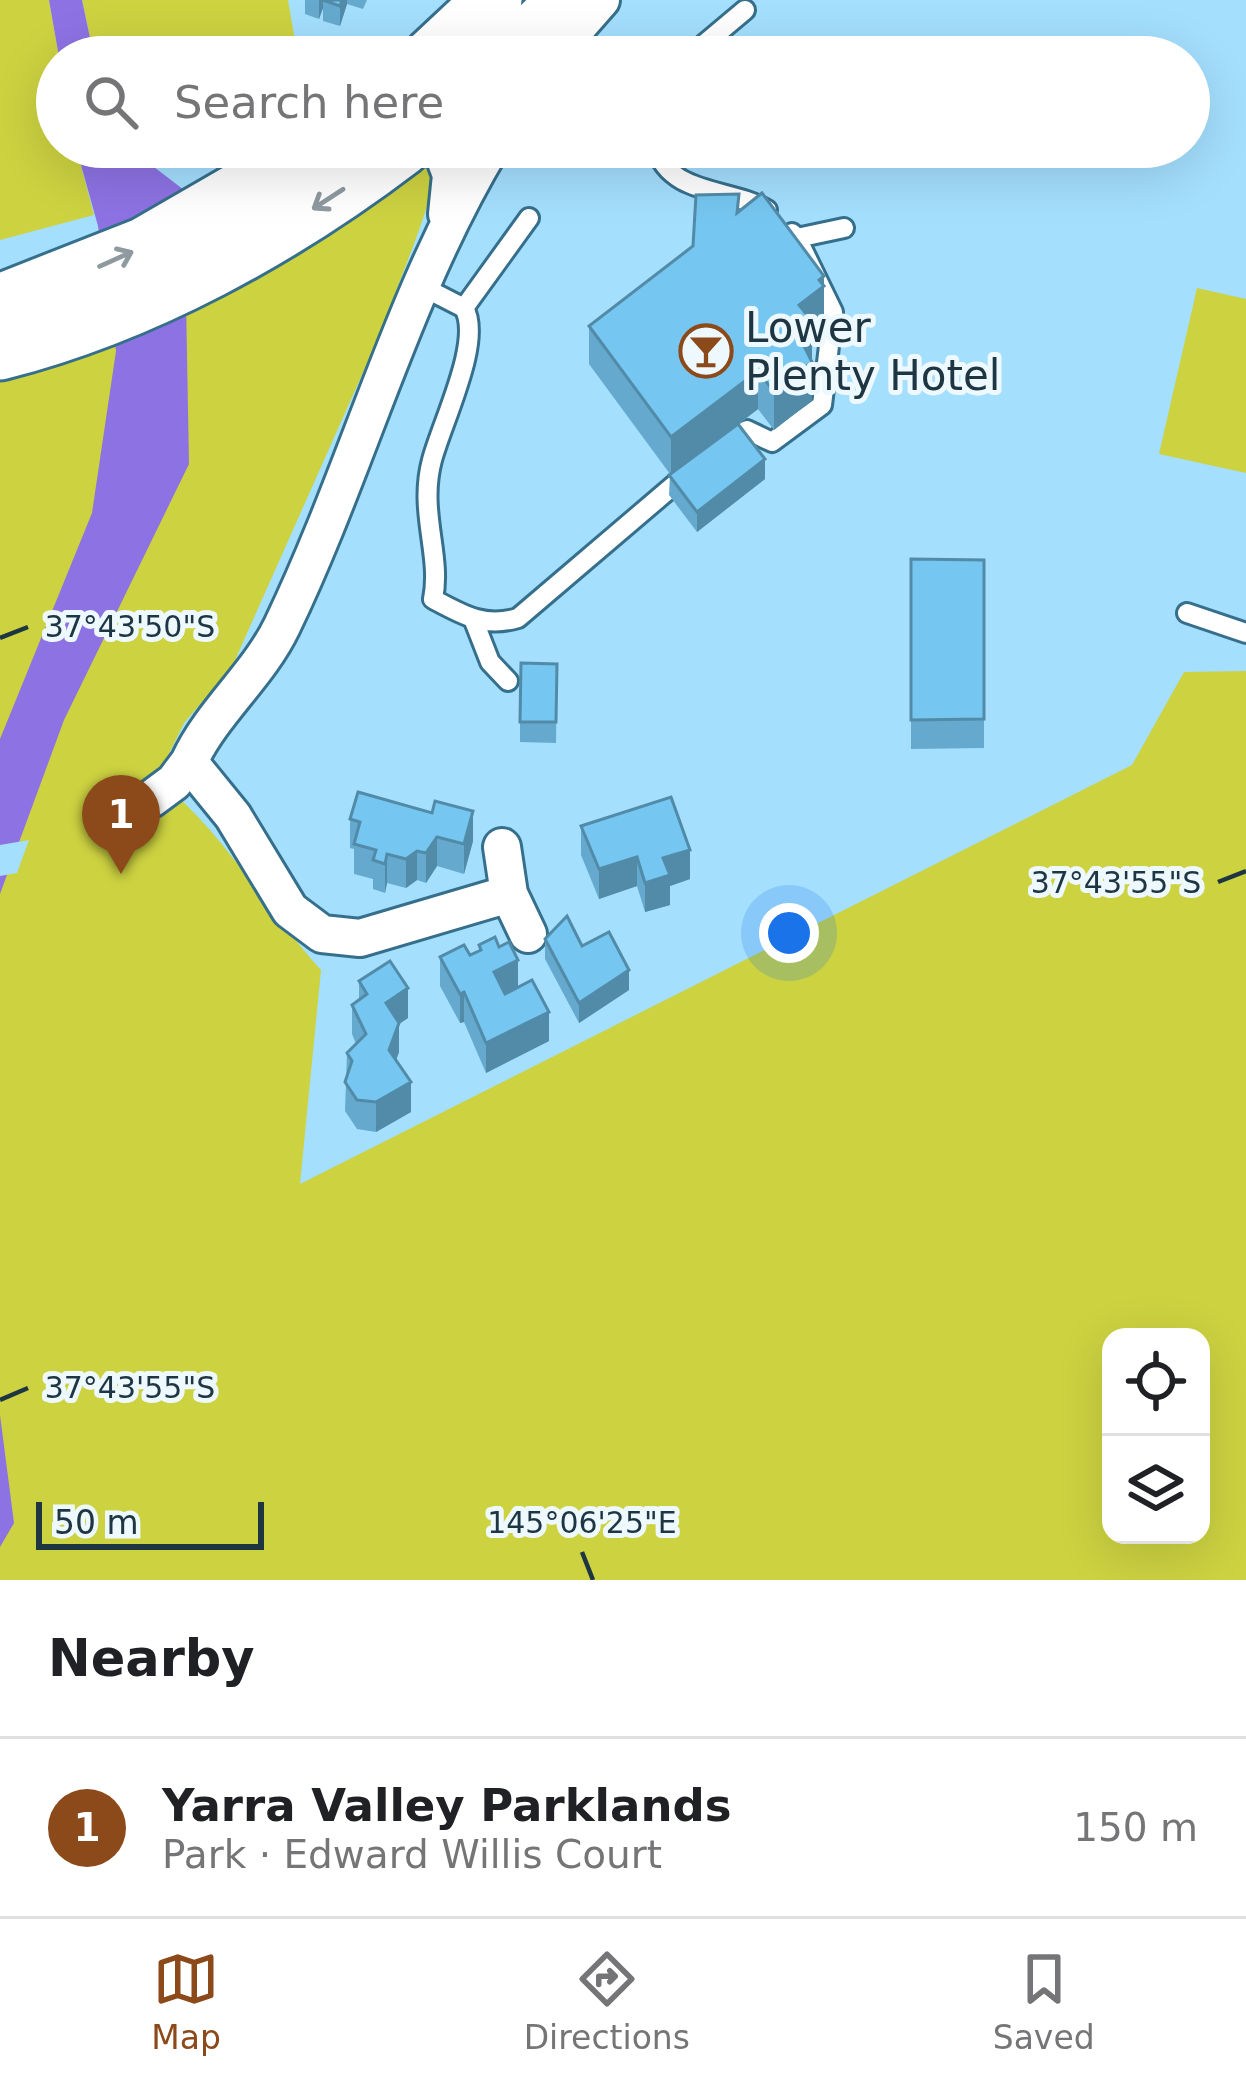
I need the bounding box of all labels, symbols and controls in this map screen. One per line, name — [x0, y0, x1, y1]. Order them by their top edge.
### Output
search box — [36, 36, 1210, 168]
icon: search — [78, 69, 144, 135]
text: Search here — [174, 76, 444, 129]
one-way arrow — [312, 187, 346, 212]
one-way arrow — [97, 247, 134, 268]
place label: Lower Plenty Hotel — [745, 303, 1000, 400]
bar icon: Lower Plenty Hotel — [678, 323, 734, 379]
text: 37°43'50"S — [45, 609, 215, 644]
pin: 1 — [82, 775, 160, 874]
text: 37°43'55"S — [1031, 865, 1201, 900]
your location — [759, 903, 819, 963]
map controls — [1102, 1328, 1210, 1544]
button: locate — [1102, 1328, 1210, 1436]
text: 37°43'55"S — [45, 1370, 215, 1405]
button: layers — [1102, 1436, 1210, 1544]
scale bar — [36, 1496, 264, 1549]
text: 50 m — [54, 1503, 139, 1542]
text: 145°06'25"E — [487, 1505, 677, 1540]
text: Nearby — [48, 1629, 255, 1688]
text: Yarra Valley Parklands — [162, 1779, 731, 1832]
text: 1 — [73, 1805, 101, 1850]
text: 150 m — [1073, 1805, 1198, 1850]
text: Park · Edward Willis Court — [162, 1832, 662, 1877]
tab: Map — [151, 1946, 221, 2057]
tab: Directions — [524, 1946, 690, 2057]
tab: Saved — [993, 1946, 1095, 2057]

